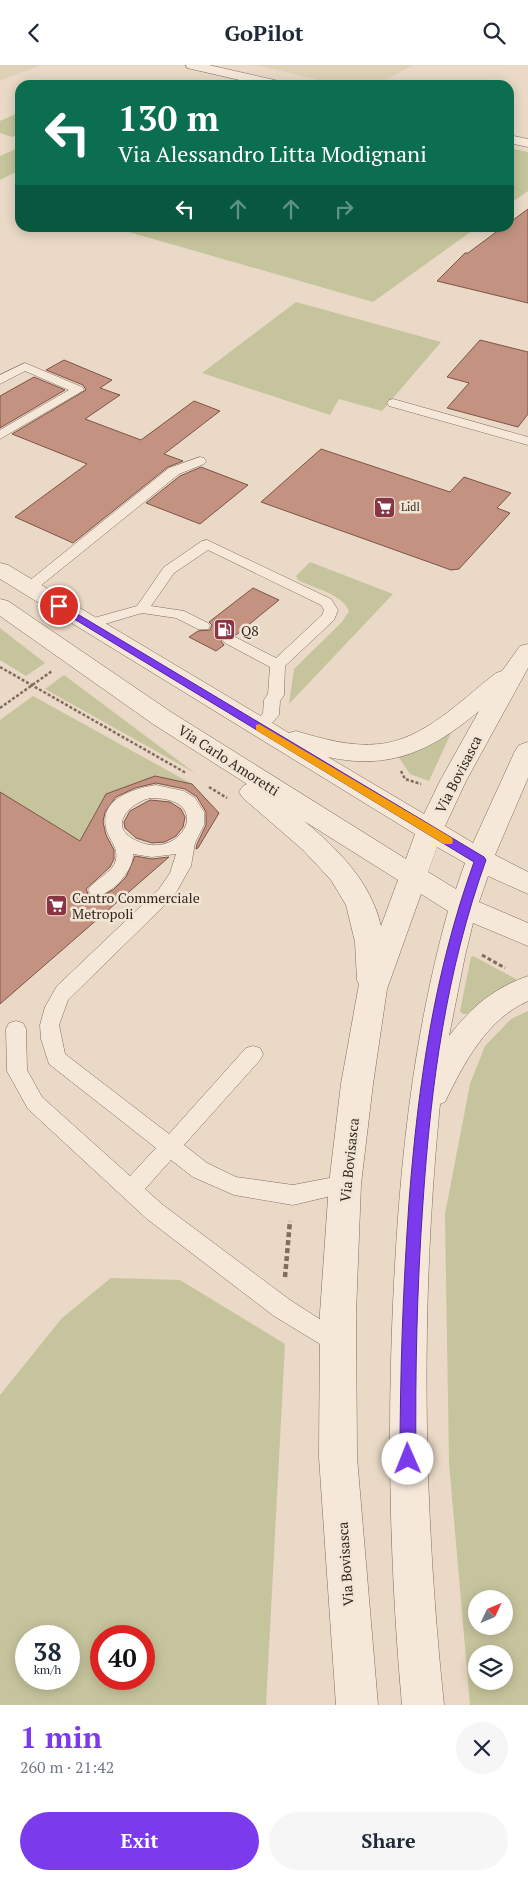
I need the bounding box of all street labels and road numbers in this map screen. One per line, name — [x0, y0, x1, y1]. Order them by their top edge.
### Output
street label: Via Carlo Amoretti — [175, 720, 283, 800]
street label: Via Bovisasca — [430, 732, 486, 816]
street label: Via Bovisasca — [335, 1117, 363, 1203]
street label: Via Bovisasca — [333, 1521, 357, 1607]

